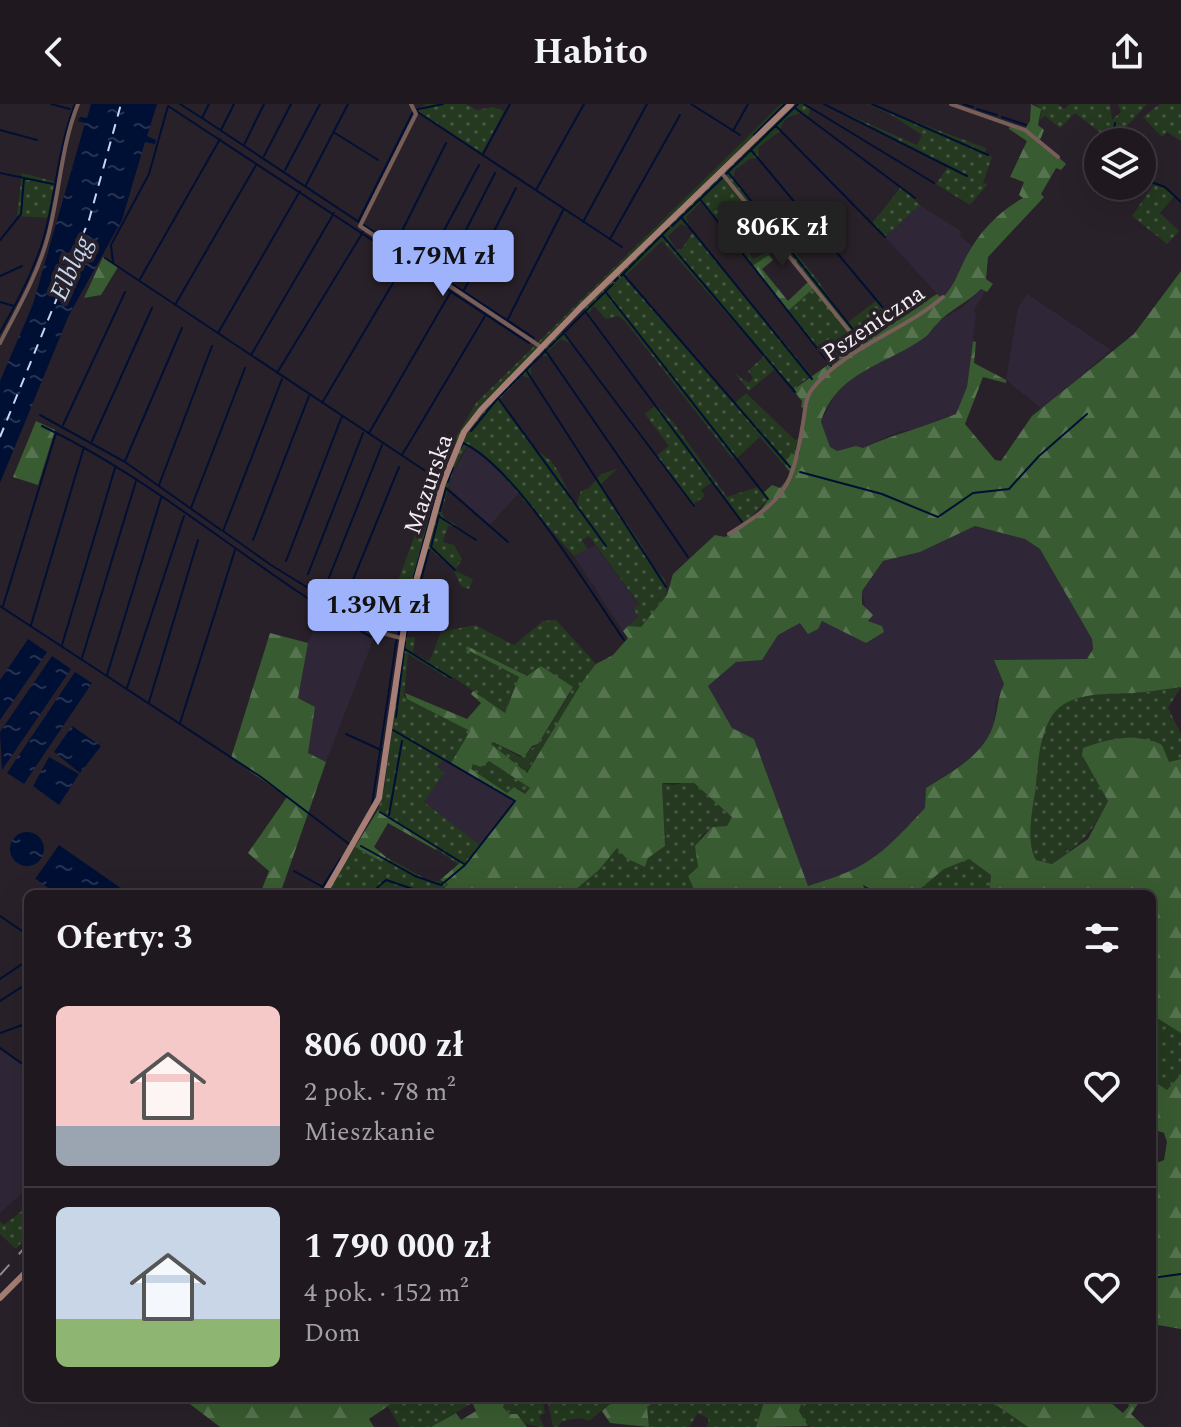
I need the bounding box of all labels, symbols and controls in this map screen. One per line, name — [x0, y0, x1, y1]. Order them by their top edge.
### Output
text: Habito — [533, 25, 648, 80]
icon: back — [32, 30, 76, 74]
icon: share — [1105, 30, 1149, 74]
map controls — [1084, 128, 1156, 200]
button: layers — [1084, 128, 1156, 200]
pin: 806K zł — [708, 201, 856, 269]
text: 806K zł — [736, 207, 828, 247]
water label: Elbląg — [39, 228, 103, 307]
pin: 1.79M zł — [360, 230, 526, 298]
text: 1.79M zł — [391, 236, 495, 276]
street label: Pszeniczna — [815, 276, 933, 372]
street label: Mazurska — [395, 429, 463, 539]
pin: 1.39M zł — [295, 579, 461, 647]
text: 1.39M zł — [326, 585, 430, 625]
text: Oferty: 3 — [56, 912, 193, 964]
icon: filters — [1080, 916, 1124, 960]
text: 806 000 zł — [304, 1020, 463, 1072]
icon: home — [120, 1038, 216, 1134]
icon: heart — [1080, 1064, 1124, 1108]
text: 2 pok. · 78 m² — [304, 1072, 455, 1112]
text: Mieszkanie — [304, 1112, 435, 1152]
text: 1 790 000 zł — [304, 1221, 491, 1273]
icon: home — [120, 1239, 216, 1335]
icon: heart — [1080, 1265, 1124, 1309]
text: 4 pok. · 152 m² — [304, 1273, 468, 1313]
text: Dom — [304, 1313, 361, 1353]

